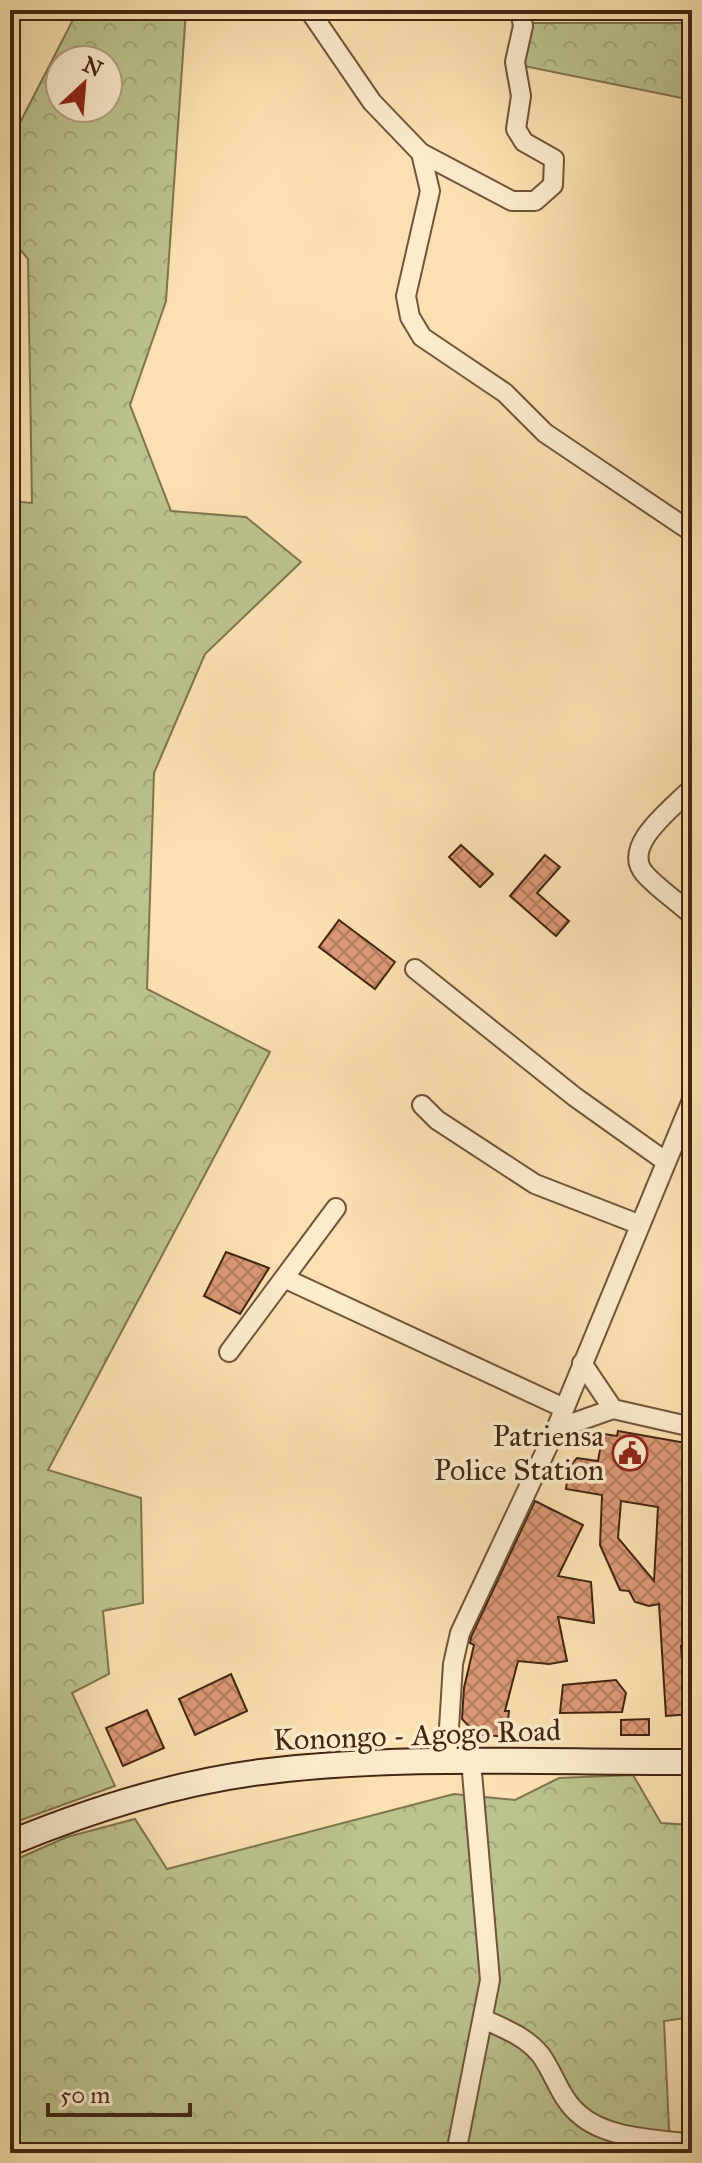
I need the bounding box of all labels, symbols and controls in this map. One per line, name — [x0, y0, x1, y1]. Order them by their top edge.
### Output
north arrow — [44, 44, 124, 124]
text: N — [78, 50, 107, 83]
place label: Patriensa Police Station — [434, 1418, 604, 1488]
public building icon: Patriensa Police Station — [611, 1434, 649, 1472]
street label: Konongo - Agogo Road — [273, 1712, 561, 1758]
scale bar — [48, 2067, 190, 2117]
text: 50 m — [60, 2080, 110, 2110]

